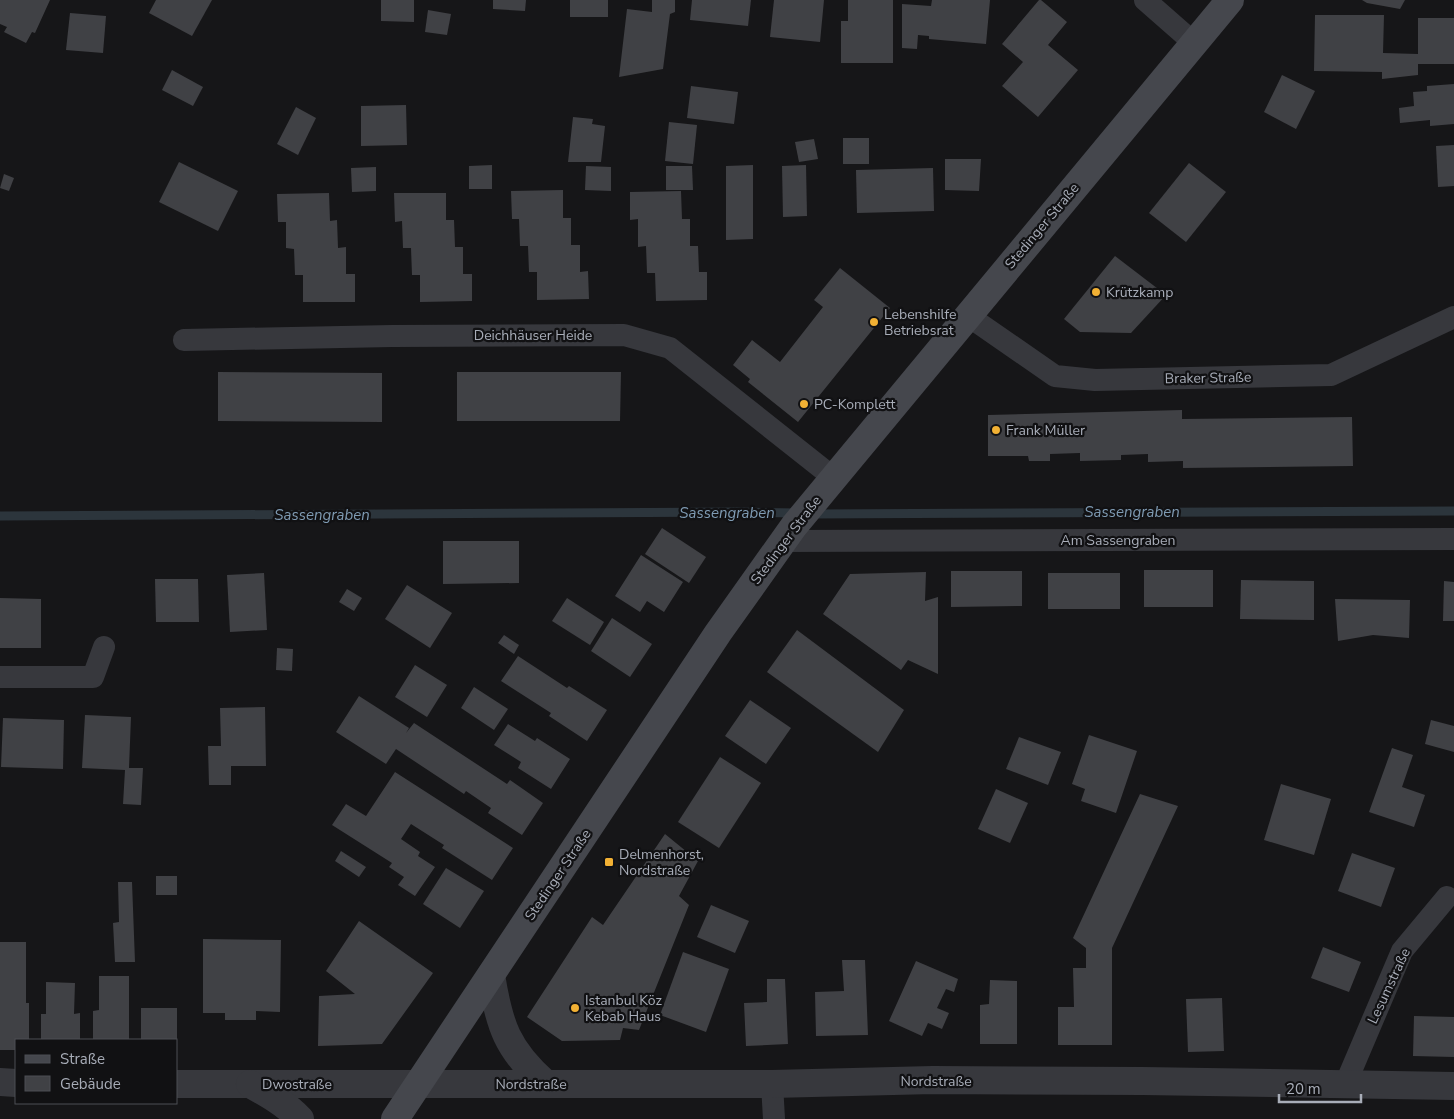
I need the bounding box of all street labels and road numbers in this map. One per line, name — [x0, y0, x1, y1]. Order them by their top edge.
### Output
street label: Stedinger Straße — [1001, 179, 1083, 273]
street label: Deichhäuser Heide — [474, 326, 592, 345]
street label: Braker Straße — [1165, 368, 1251, 388]
street label: Stedinger Straße — [746, 492, 826, 588]
street label: Am Sassengraben — [1061, 531, 1175, 550]
street label: Stedinger Straße — [520, 826, 596, 924]
street label: Lesumstraße — [1363, 945, 1415, 1027]
street label: Nordstraße — [900, 1072, 972, 1091]
street label: Dwostraße — [262, 1075, 332, 1094]
street label: Nordstraße — [495, 1075, 567, 1094]

